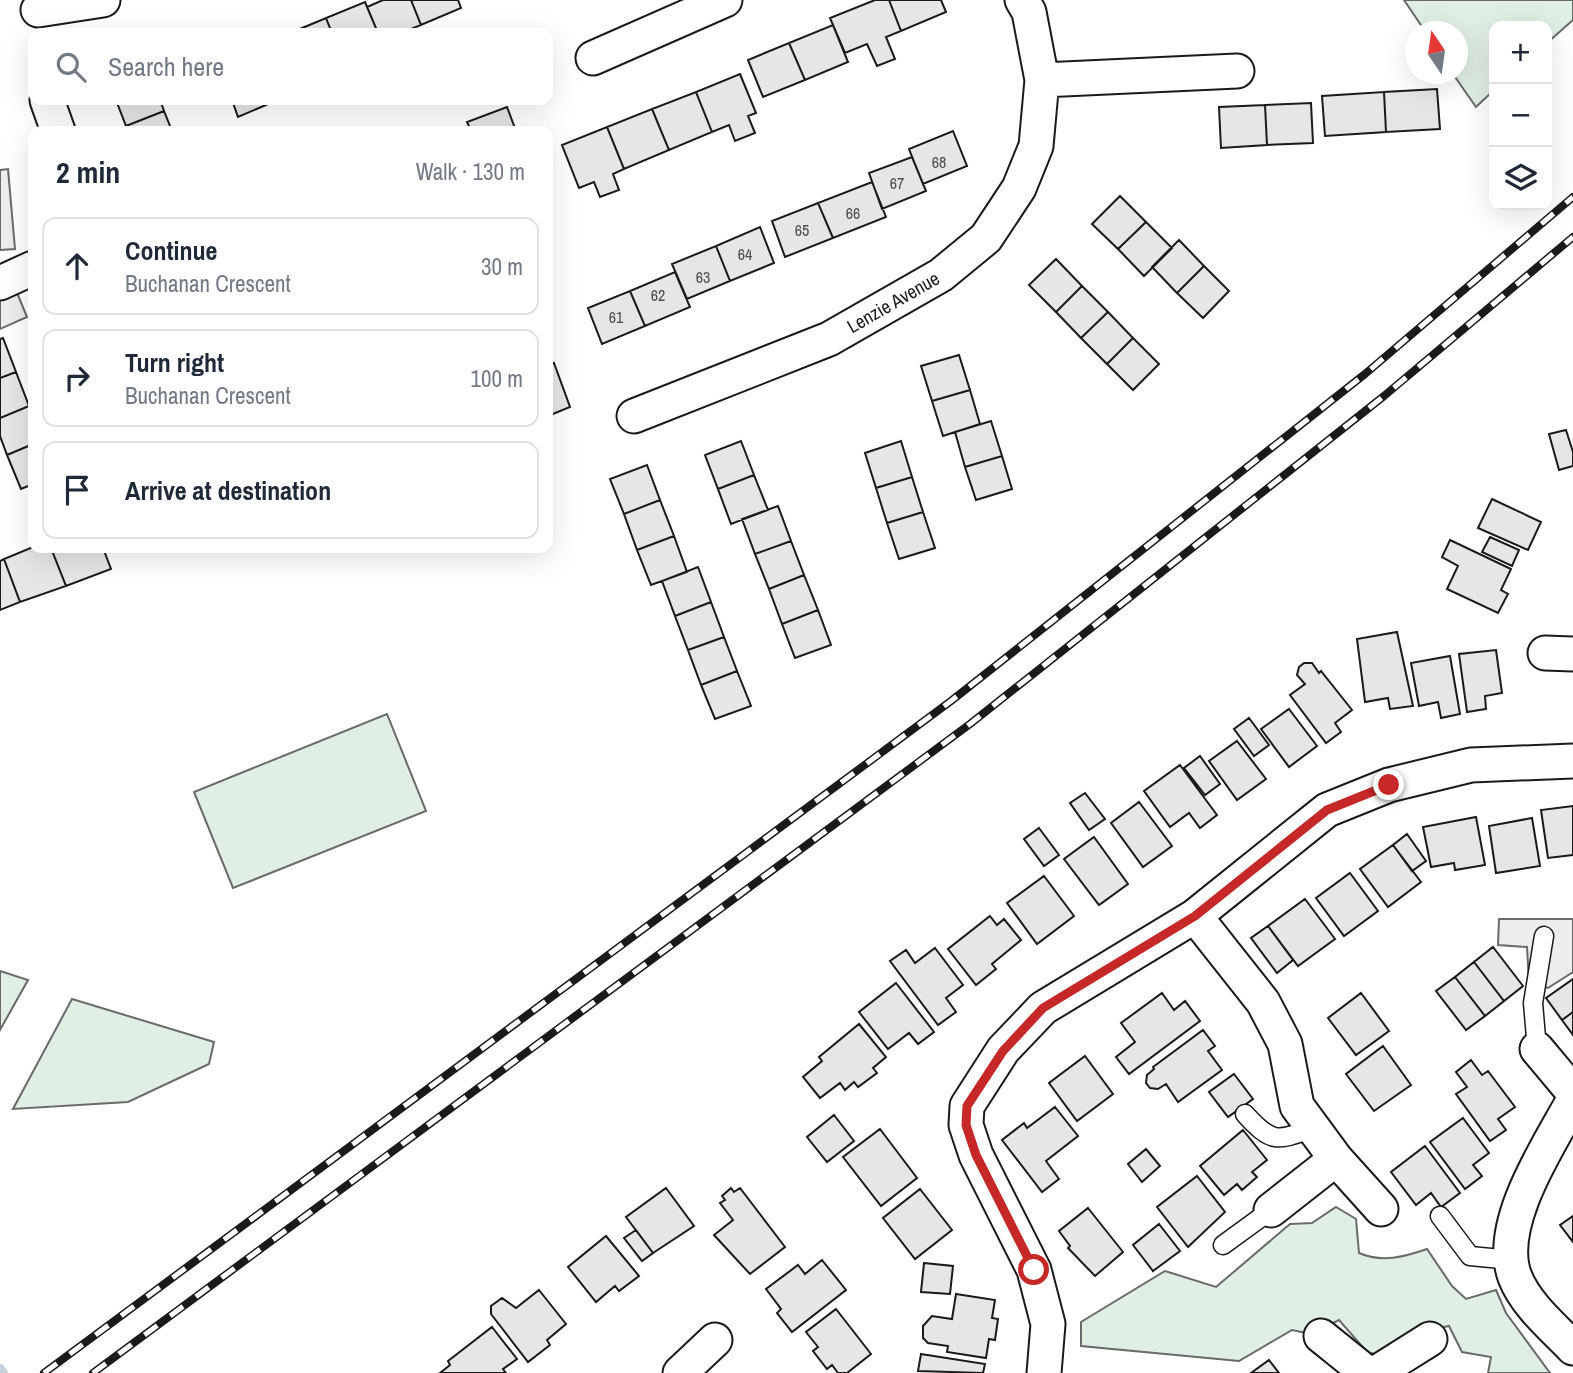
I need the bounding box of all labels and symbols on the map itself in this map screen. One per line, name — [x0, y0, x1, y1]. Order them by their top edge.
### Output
north arrow — [1405, 21, 1468, 84]
house number: 68 — [932, 151, 946, 173]
house number: 67 — [890, 172, 904, 194]
house number: 66 — [846, 202, 860, 224]
house number: 65 — [795, 219, 809, 241]
house number: 64 — [738, 243, 752, 265]
street label: Lenzie Avenue — [842, 265, 944, 339]
house number: 63 — [696, 266, 710, 288]
house number: 62 — [651, 284, 665, 306]
house number: 61 — [609, 306, 624, 328]
route end — [1373, 769, 1404, 800]
route start — [1018, 1254, 1049, 1285]

